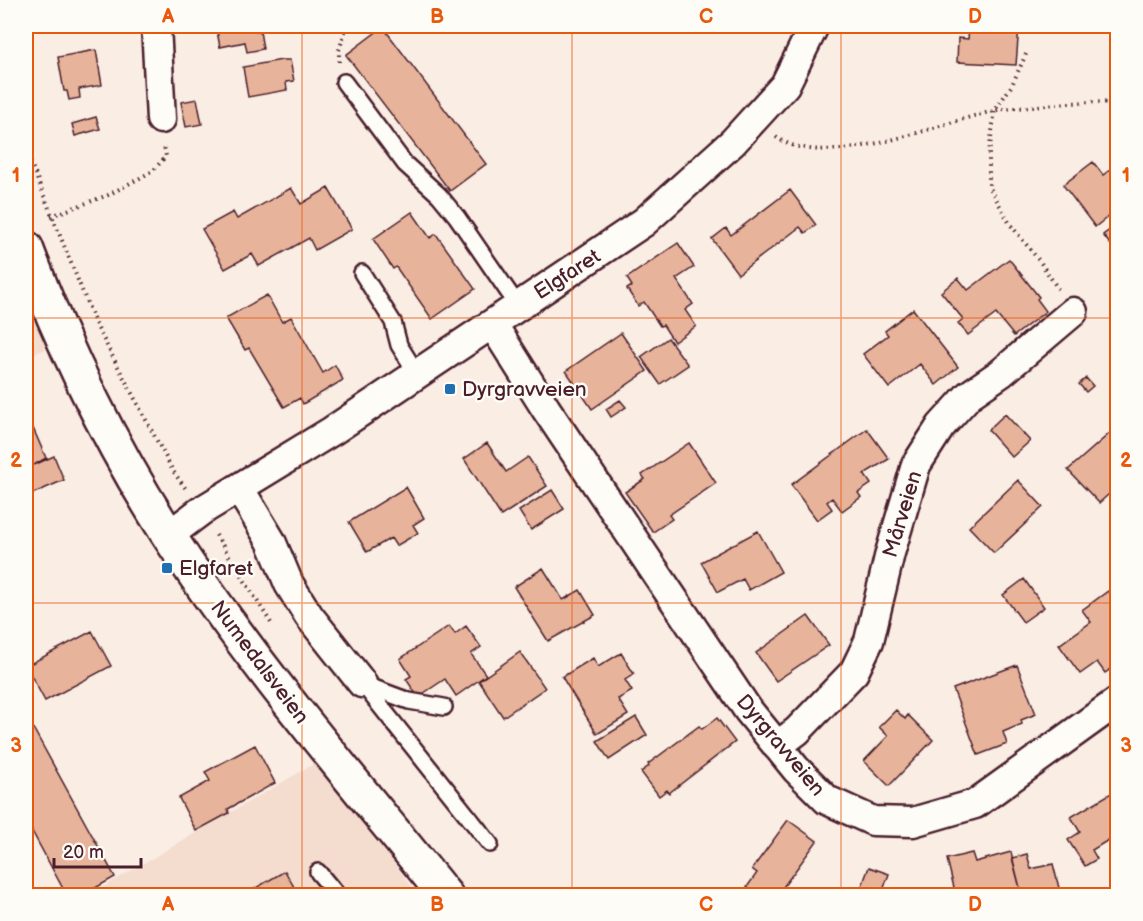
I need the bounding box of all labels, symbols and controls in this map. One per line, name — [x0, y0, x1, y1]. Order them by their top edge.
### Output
text: A — [161, 5, 175, 29]
text: B — [430, 5, 444, 29]
text: C — [699, 5, 713, 29]
text: D — [968, 5, 982, 29]
text: 1 — [12, 164, 20, 188]
text: 1 — [1122, 164, 1130, 188]
street label: Elgfaret — [529, 243, 606, 305]
place label: Dyrgravveien — [462, 377, 587, 402]
marker: Dyrgravveien — [443, 382, 457, 396]
text: 2 — [10, 449, 22, 473]
text: 2 — [1120, 449, 1132, 473]
street label: Mårveien — [877, 468, 927, 560]
place label: Elgfaret — [179, 556, 254, 581]
marker: Elgfaret — [160, 561, 174, 575]
street label: Numedalsveien — [205, 596, 314, 729]
street label: Dyrgravveien — [731, 690, 830, 801]
text: 3 — [10, 734, 22, 758]
text: 3 — [1120, 734, 1132, 758]
scale bar — [54, 831, 141, 869]
text: 20 m — [63, 842, 104, 863]
text: A — [161, 893, 175, 917]
text: B — [430, 893, 444, 917]
text: C — [699, 893, 713, 917]
text: D — [968, 893, 982, 917]

